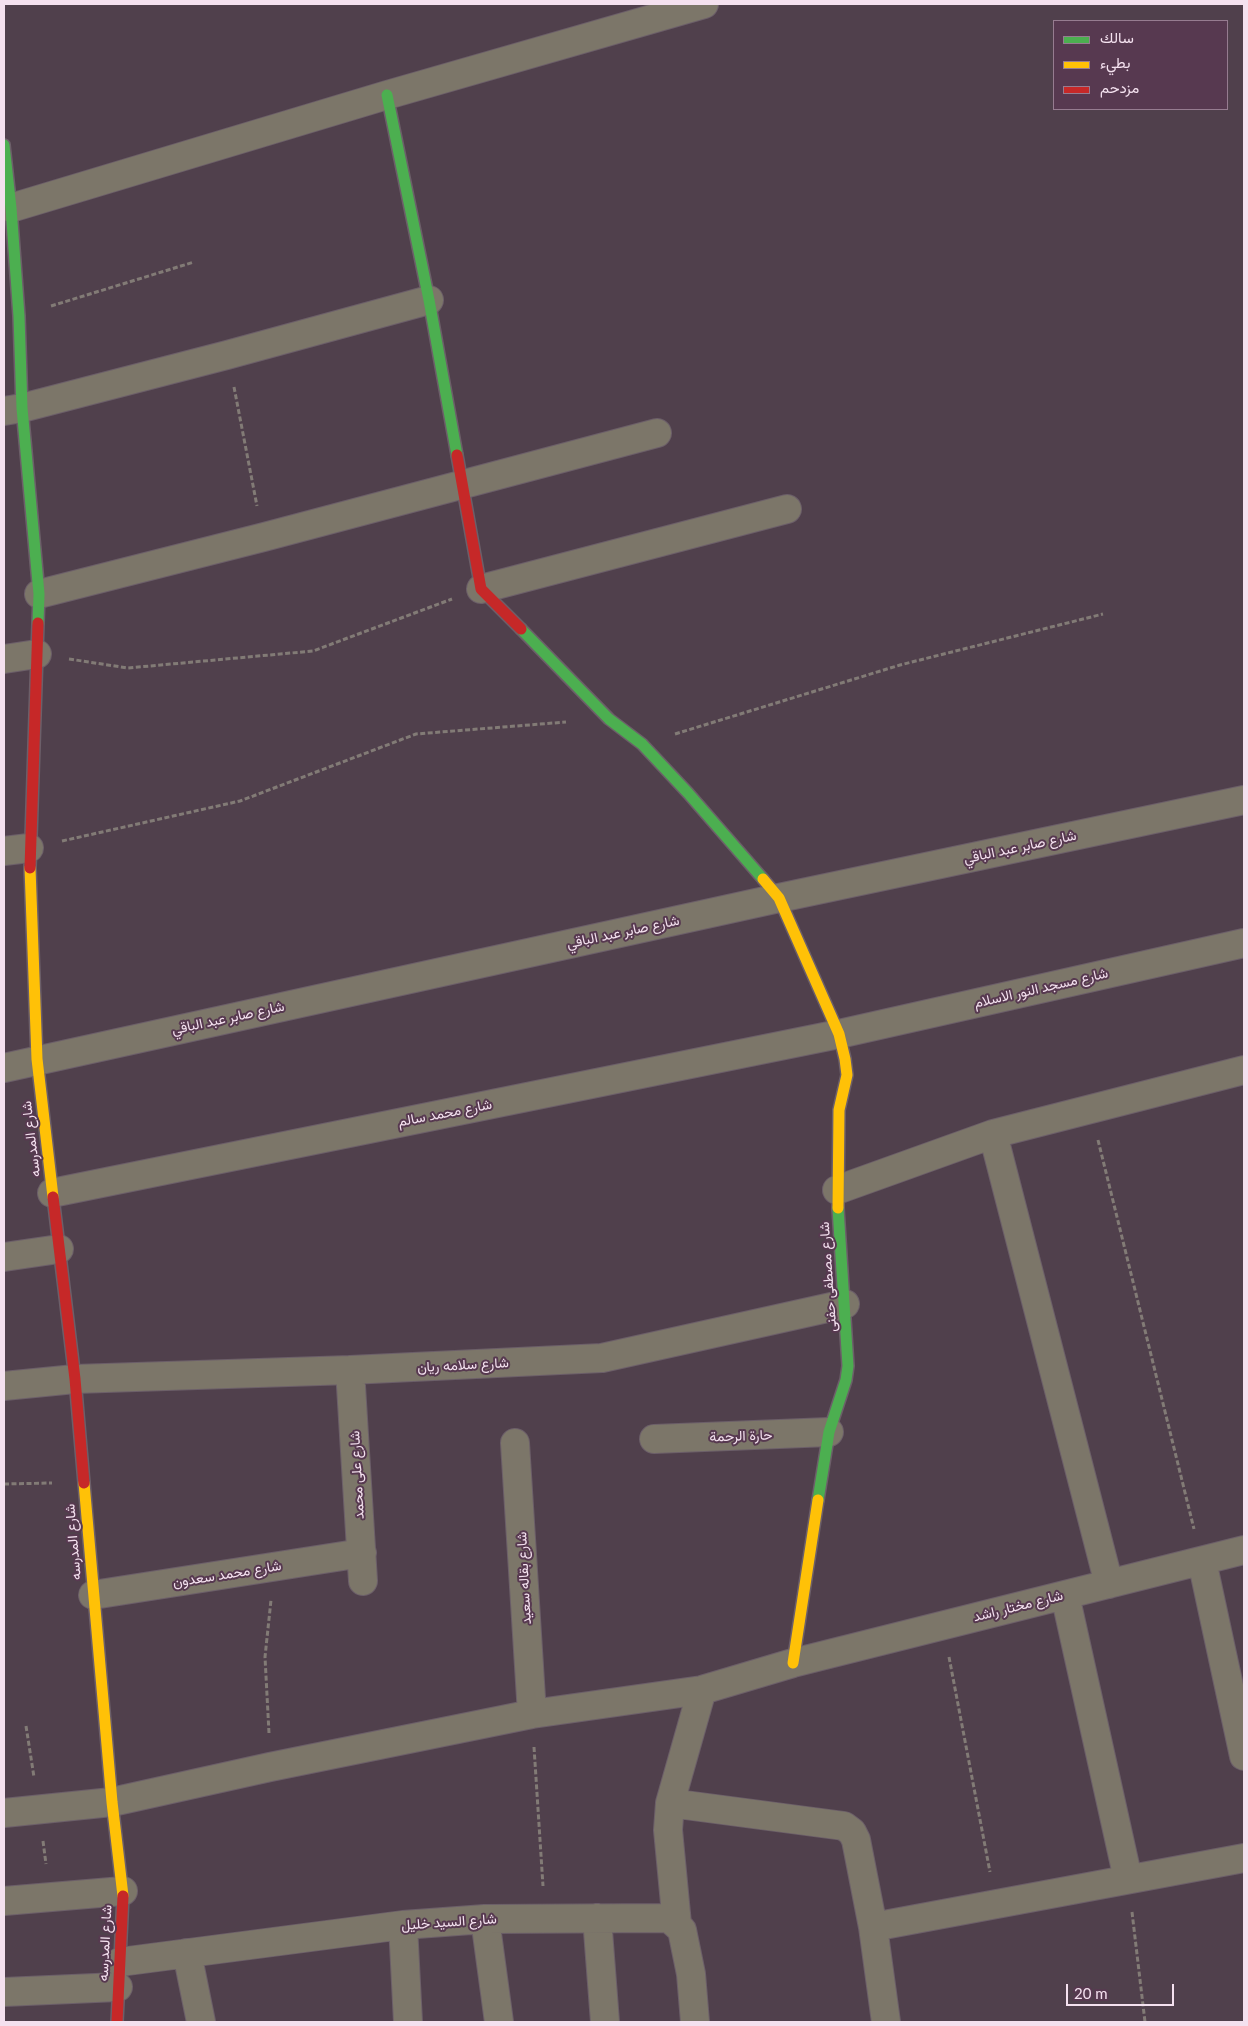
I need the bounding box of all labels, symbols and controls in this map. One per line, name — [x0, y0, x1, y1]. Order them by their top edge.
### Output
legend — [1053, 20, 1228, 110]
text: سالك — [1100, 28, 1134, 46]
text: بطيء — [1100, 53, 1130, 71]
text: مزدحم — [1100, 78, 1139, 96]
street label: شارع صابر عبد الباقي — [962, 827, 1078, 867]
street label: شارع صابر عبد الباقي — [565, 912, 681, 952]
street label: شارع مسجد النور الاسلام — [972, 964, 1110, 1012]
street label: شارع صابر عبد الباقي — [170, 998, 286, 1038]
street label: شارع محمد سالم — [397, 1096, 493, 1130]
street label: شارع المدرسه — [18, 1100, 44, 1178]
street label: شارع مصطفى حفنى — [816, 1221, 840, 1333]
street label: شارع سلامه ريان — [417, 1354, 509, 1376]
street label: حارة الرحمة — [709, 1427, 773, 1445]
street label: شارع على محمد — [346, 1430, 368, 1520]
street label: شارع المدرسه — [61, 1503, 85, 1581]
street label: شارع بقاله سعيد — [513, 1531, 535, 1625]
street label: شارع محمد سعدون — [171, 1557, 283, 1591]
street label: شارع مختار راشد — [971, 1587, 1065, 1625]
street label: شارع المدرسه — [95, 1904, 115, 1982]
street label: شارع السيد خليل — [401, 1910, 497, 1934]
scale bar — [1068, 1974, 1176, 2006]
text: 20 m — [1074, 1984, 1108, 2002]

